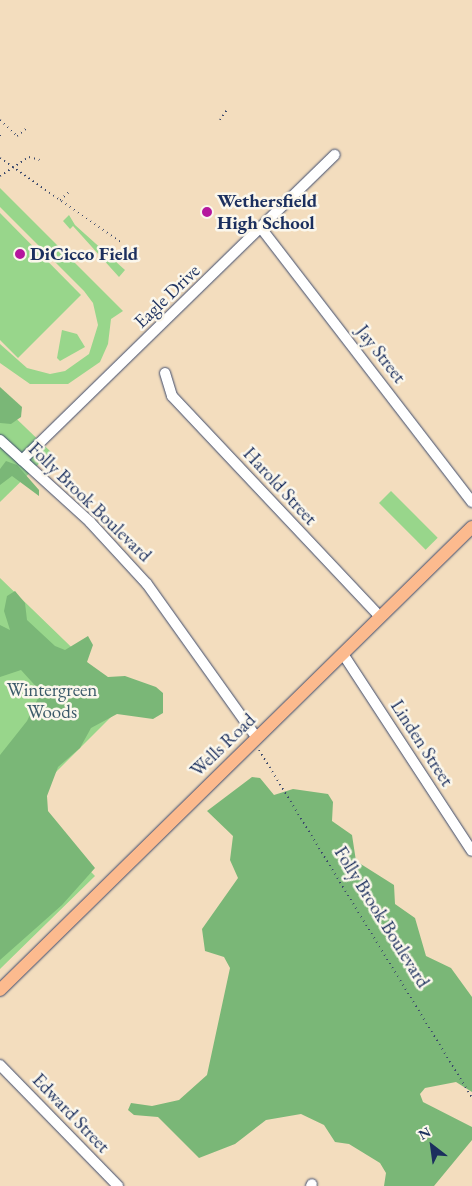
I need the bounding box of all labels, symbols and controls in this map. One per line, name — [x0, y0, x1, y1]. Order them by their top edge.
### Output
place label: Wethersfield High School — [217, 190, 317, 234]
marker: Wethersfield High School — [201, 206, 213, 218]
place label: DiCicco Field — [30, 243, 138, 265]
marker: DiCicco Field — [14, 248, 26, 260]
street label: Eagle Drive — [129, 259, 205, 333]
street label: Jay Street — [351, 320, 411, 388]
street label: Folly Brook Boulevard — [24, 437, 156, 567]
street label: Harold Street — [238, 442, 322, 530]
park label: Wintergreen Woods — [7, 679, 97, 723]
street label: Linden Street — [386, 696, 458, 790]
street label: Wells Road — [186, 708, 260, 782]
street label: Folly Brook Boulevard — [329, 842, 435, 992]
street label: Edward Street — [27, 1069, 115, 1157]
north arrow — [407, 1121, 457, 1171]
text: N — [415, 1122, 434, 1144]

